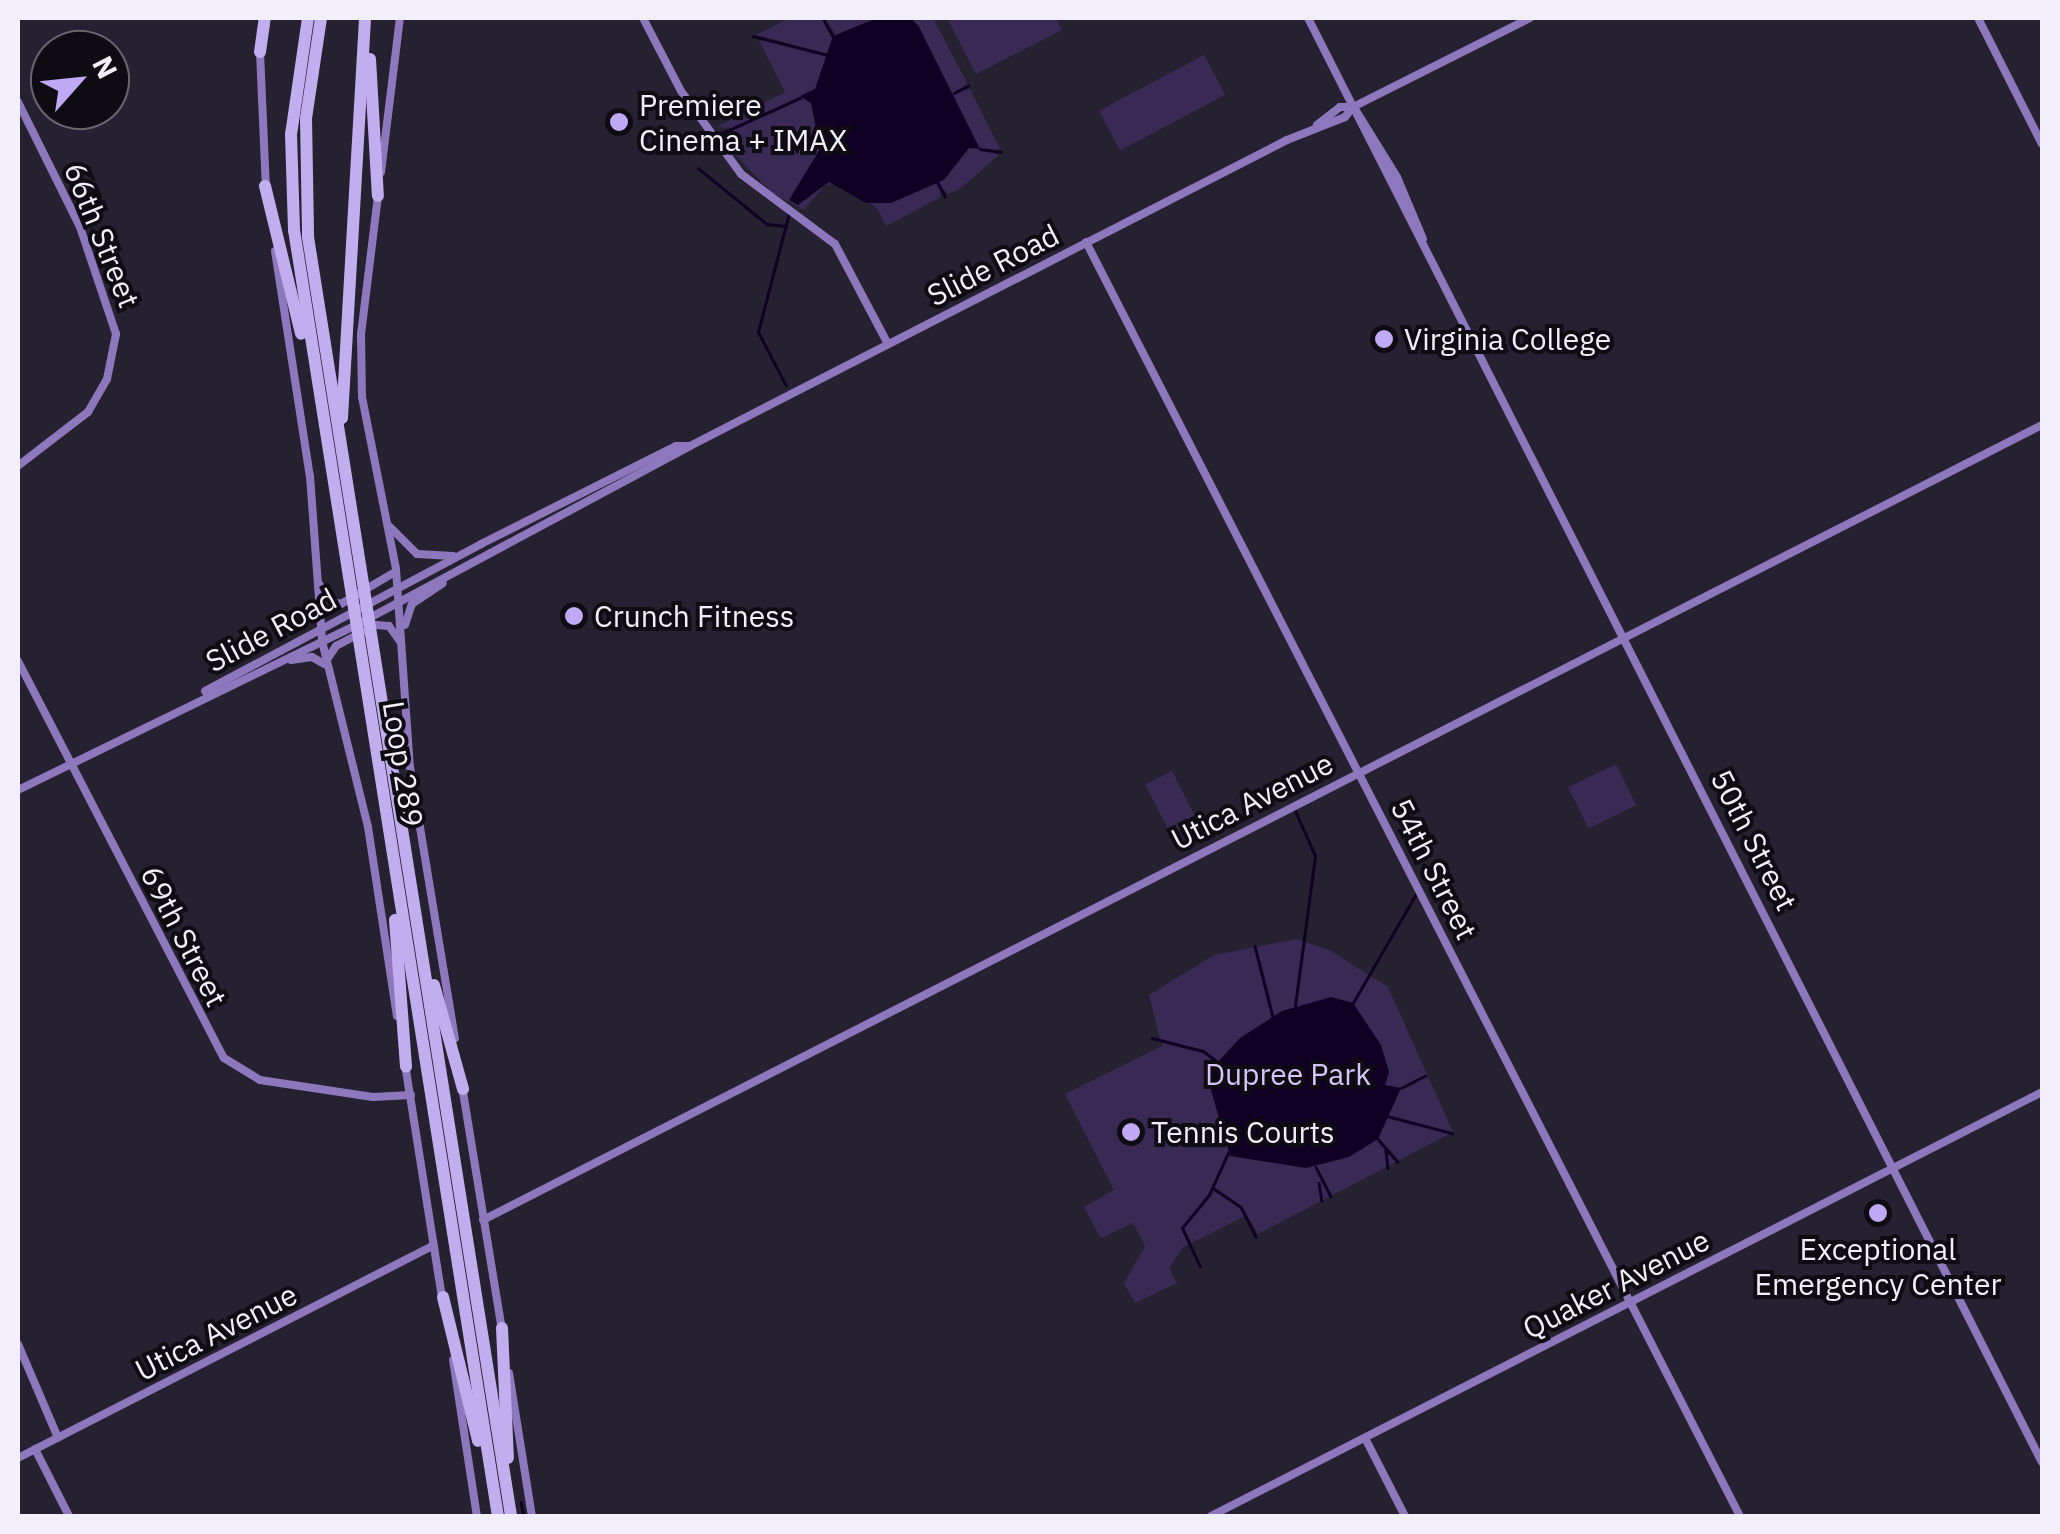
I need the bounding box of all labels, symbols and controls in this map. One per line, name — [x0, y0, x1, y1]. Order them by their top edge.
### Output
north arrow — [30, 30, 130, 130]
text: N — [84, 50, 126, 84]
place label: Premiere Cinema + IMAX — [639, 87, 847, 158]
marker: Premiere Cinema + IMAX — [608, 111, 630, 133]
street label: 66th Street — [57, 157, 147, 313]
street label: Slide Road — [921, 216, 1065, 314]
place label: Virginia College — [1404, 321, 1611, 357]
marker: Virginia College — [1373, 328, 1395, 350]
street label: Slide Road — [199, 581, 343, 679]
place label: Crunch Fitness — [594, 598, 794, 634]
marker: Crunch Fitness — [563, 605, 585, 627]
street label: Loop 289 — [375, 699, 431, 829]
street label: Utica Avenue — [1165, 745, 1339, 857]
street label: 50th Street — [1703, 764, 1805, 916]
street label: 54th Street — [1383, 793, 1485, 945]
street label: 69th Street — [133, 860, 235, 1012]
park label: Dupree Park — [1205, 1056, 1371, 1092]
place label: Tennis Courts — [1151, 1114, 1335, 1150]
marker: Tennis Courts — [1120, 1121, 1142, 1143]
marker: Exceptional Emergency Center — [1865, 1200, 1891, 1226]
street label: Quaker Avenue — [1517, 1222, 1715, 1346]
place label: Exceptional Emergency Center — [1755, 1231, 2001, 1302]
street label: Utica Avenue — [129, 1276, 303, 1388]

